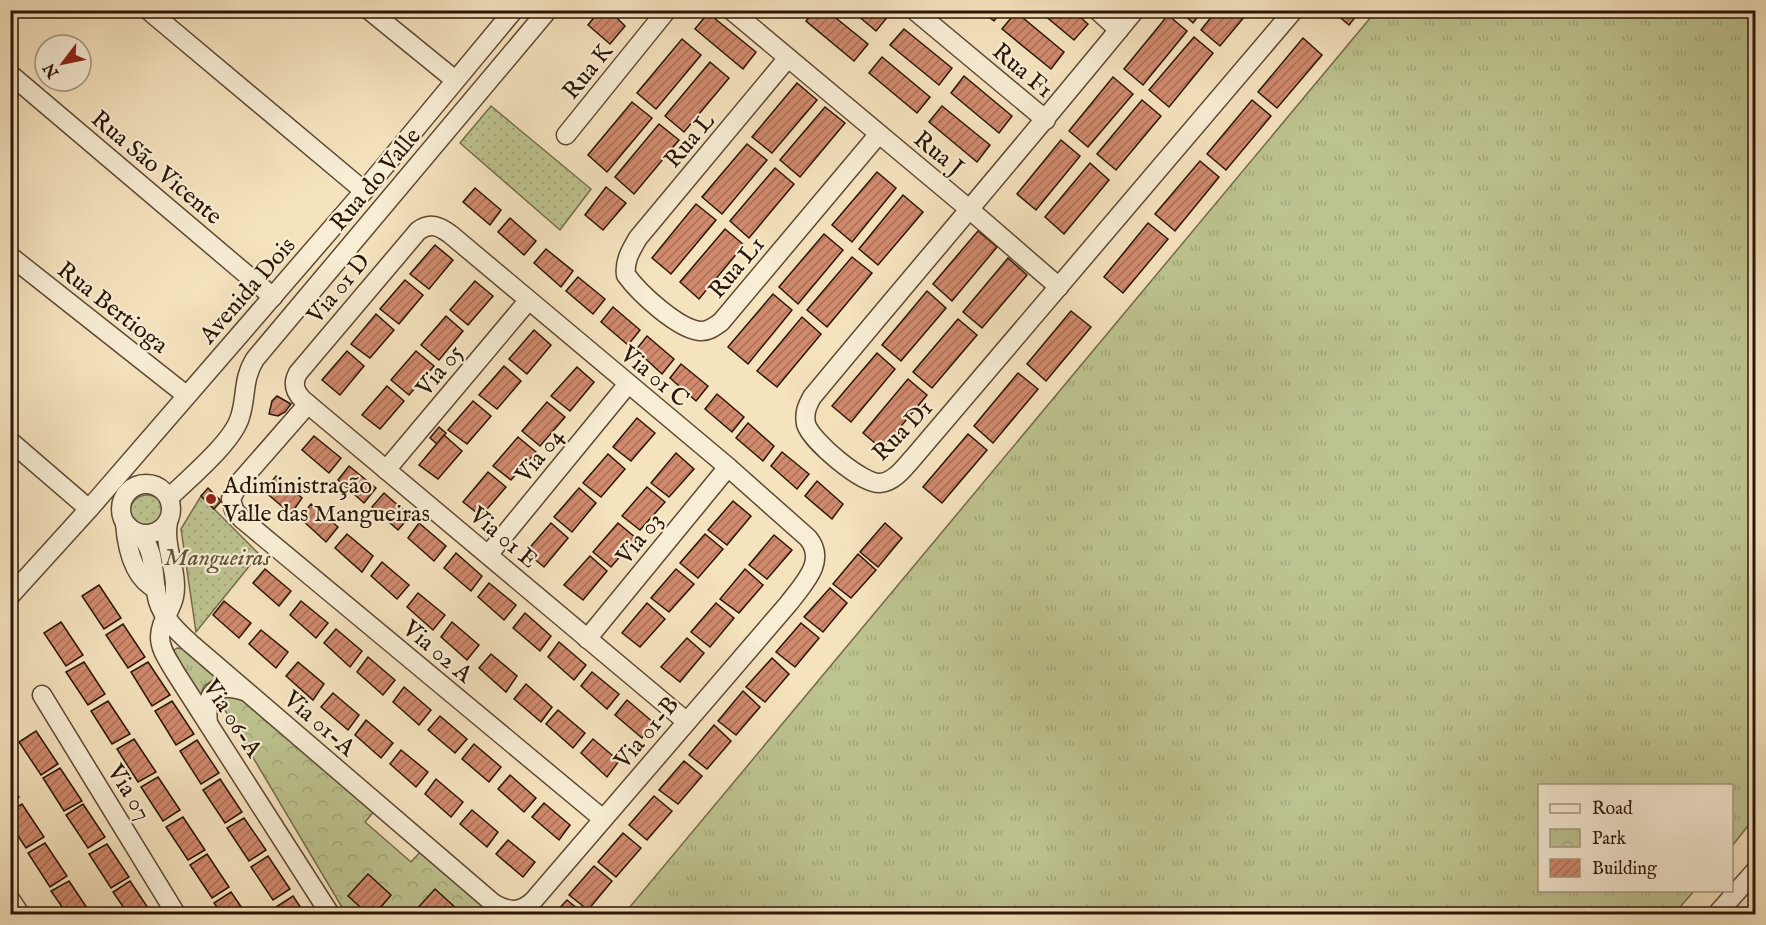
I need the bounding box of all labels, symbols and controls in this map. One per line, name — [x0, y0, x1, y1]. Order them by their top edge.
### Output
north arrow — [33, 33, 93, 93]
street label: Rua K — [556, 37, 621, 106]
street label: Rua F1 — [985, 37, 1059, 106]
text: N — [40, 59, 65, 82]
street label: Rua São Vicente — [84, 104, 228, 232]
street label: Rua L — [658, 106, 723, 175]
street label: Rua do Valle — [324, 122, 428, 238]
street label: Rua J — [907, 124, 970, 184]
street label: Rua L1 — [702, 230, 772, 306]
street label: Avenida Dois — [193, 231, 303, 352]
street label: Via 01 D — [300, 247, 378, 331]
street label: Rua Bertioga — [50, 255, 174, 362]
street label: Via 05 — [409, 338, 471, 404]
street label: Via 01 C — [612, 339, 695, 415]
street label: Rua D1 — [866, 394, 940, 469]
street label: Via 04 — [508, 422, 572, 490]
place label: Adiministração Valle das Mangueiras — [222, 471, 430, 530]
marker: Adiministração Valle das Mangueiras — [204, 492, 218, 506]
street label: Via 01 E — [462, 500, 544, 576]
street label: Via 03 — [609, 506, 671, 572]
park label: Mangueiras — [164, 543, 271, 574]
street label: Via 02 A — [395, 613, 479, 691]
street label: Via 06-A — [195, 673, 269, 764]
street label: Via 01-A — [276, 684, 362, 764]
street label: Via 01-B — [607, 690, 686, 776]
street label: Via 07 — [99, 758, 158, 827]
legend — [1538, 784, 1733, 892]
text: Road — [1592, 798, 1633, 821]
text: Park — [1592, 828, 1627, 851]
text: Building — [1592, 858, 1657, 881]

